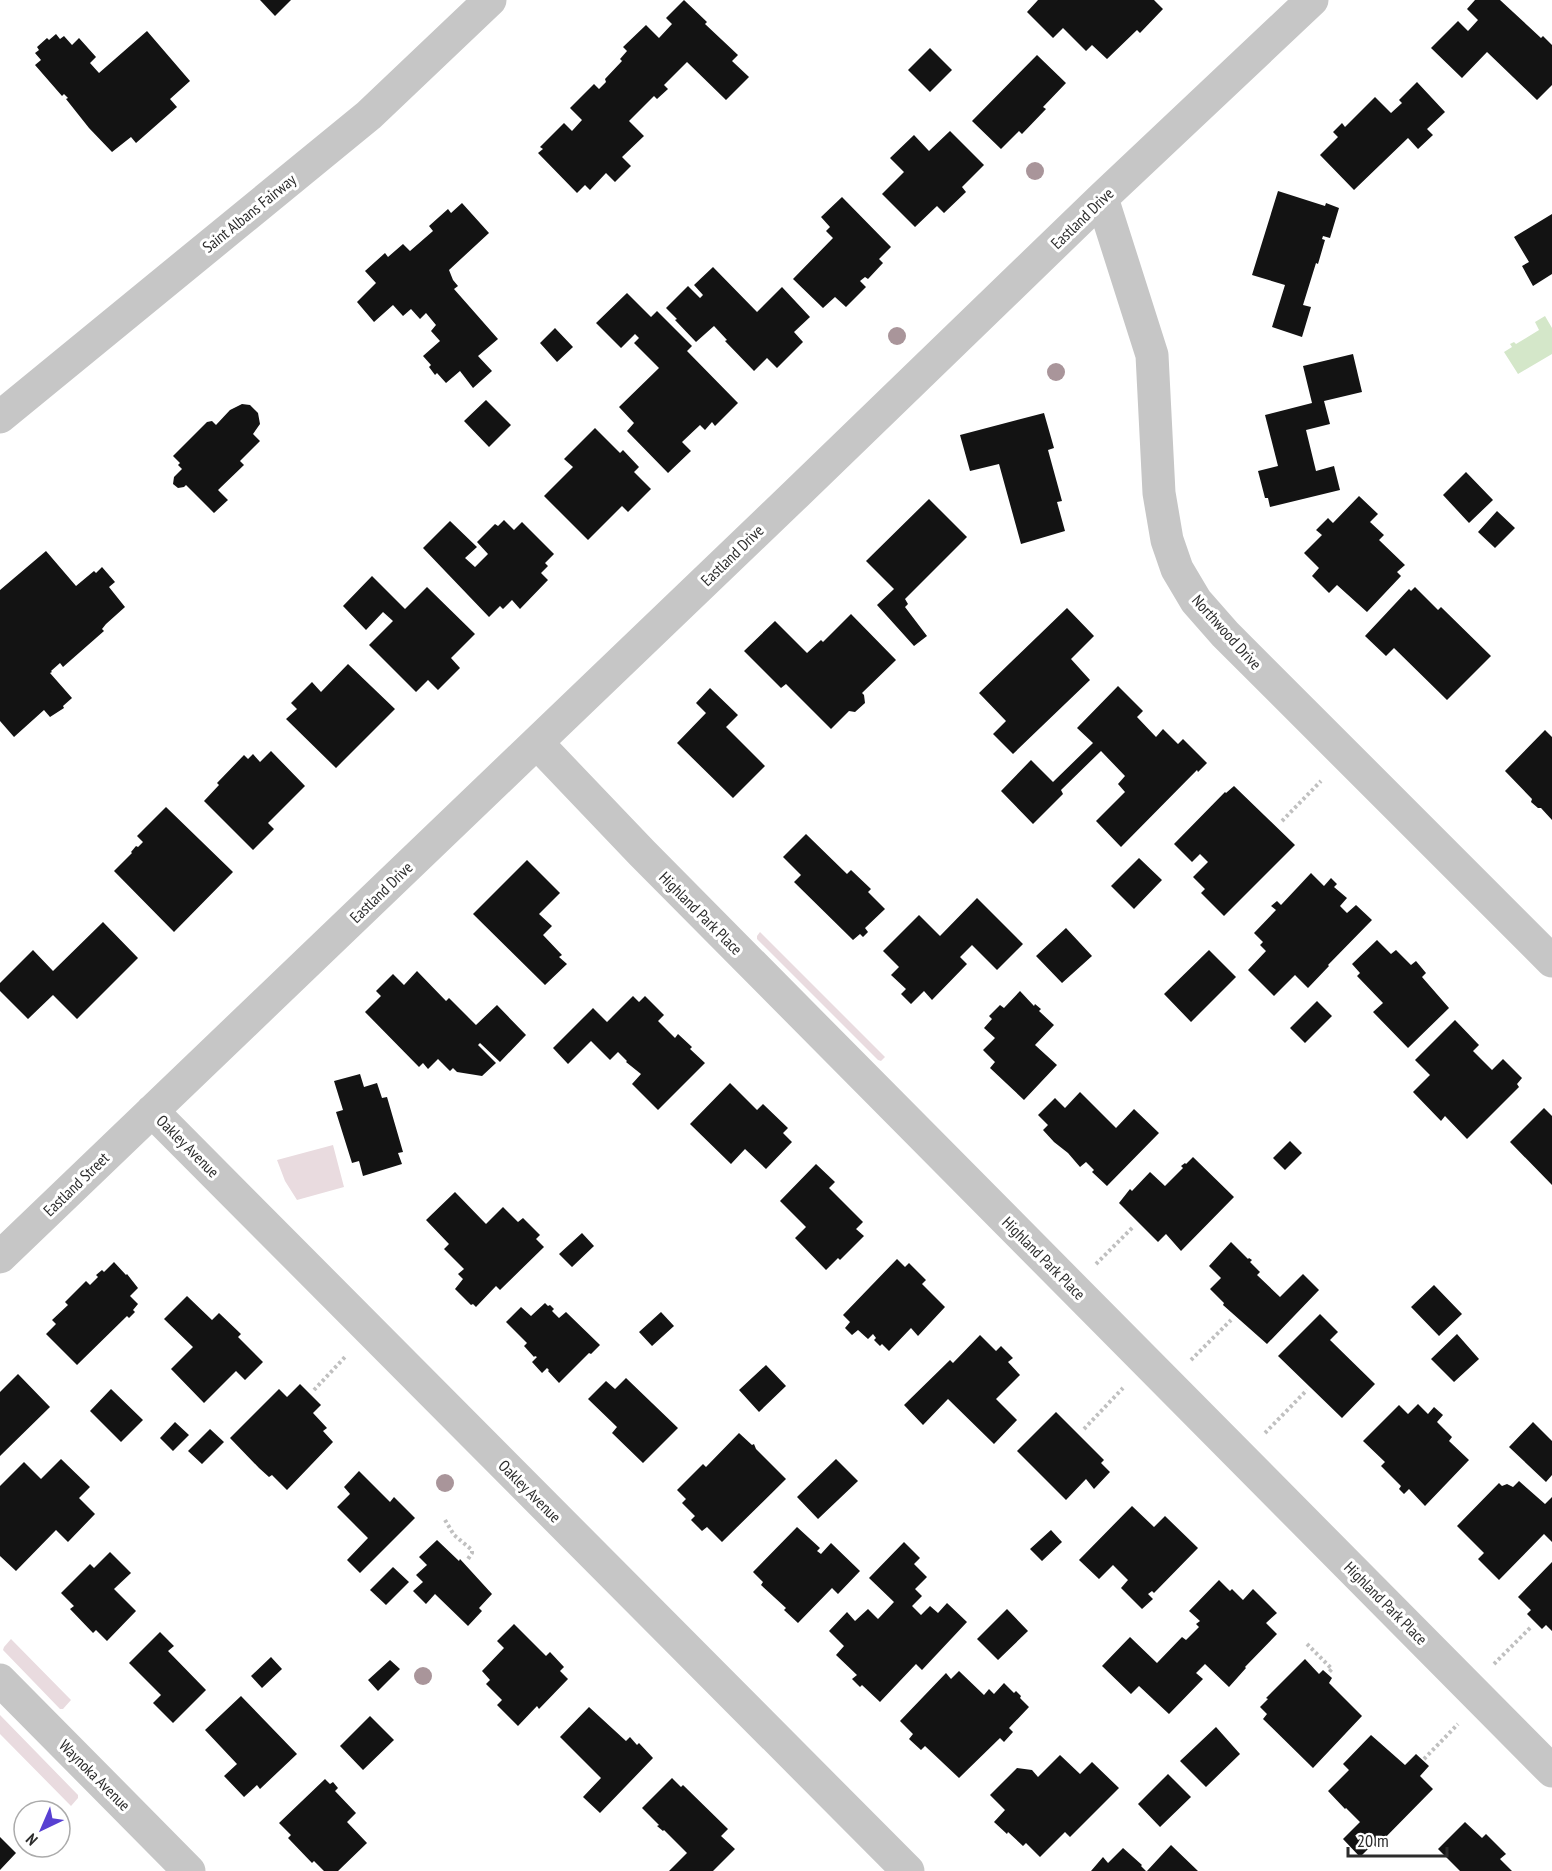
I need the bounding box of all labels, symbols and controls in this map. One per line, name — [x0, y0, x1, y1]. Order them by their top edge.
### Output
street label: Saint Albans Fairway — [198, 169, 300, 257]
street label: Eastland Drive — [1046, 183, 1118, 253]
street label: Eastland Drive — [696, 520, 768, 590]
street label: Northwood Drive — [1188, 590, 1266, 674]
street label: Eastland Drive — [345, 857, 417, 927]
street label: Highland Park Place — [655, 867, 747, 959]
street label: Oakley Avenue — [152, 1110, 224, 1182]
street label: Eastland Street — [39, 1147, 113, 1220]
street label: Highland Park Place — [998, 1212, 1090, 1304]
street label: Oakley Avenue — [494, 1455, 566, 1527]
street label: Highland Park Place — [1340, 1557, 1432, 1649]
street label: Waynoka Avenue — [55, 1735, 135, 1815]
north arrow — [12, 1799, 72, 1859]
scale bar — [1348, 1820, 1447, 1858]
text: 20 m — [1357, 1829, 1389, 1852]
text: N — [22, 1830, 42, 1850]

